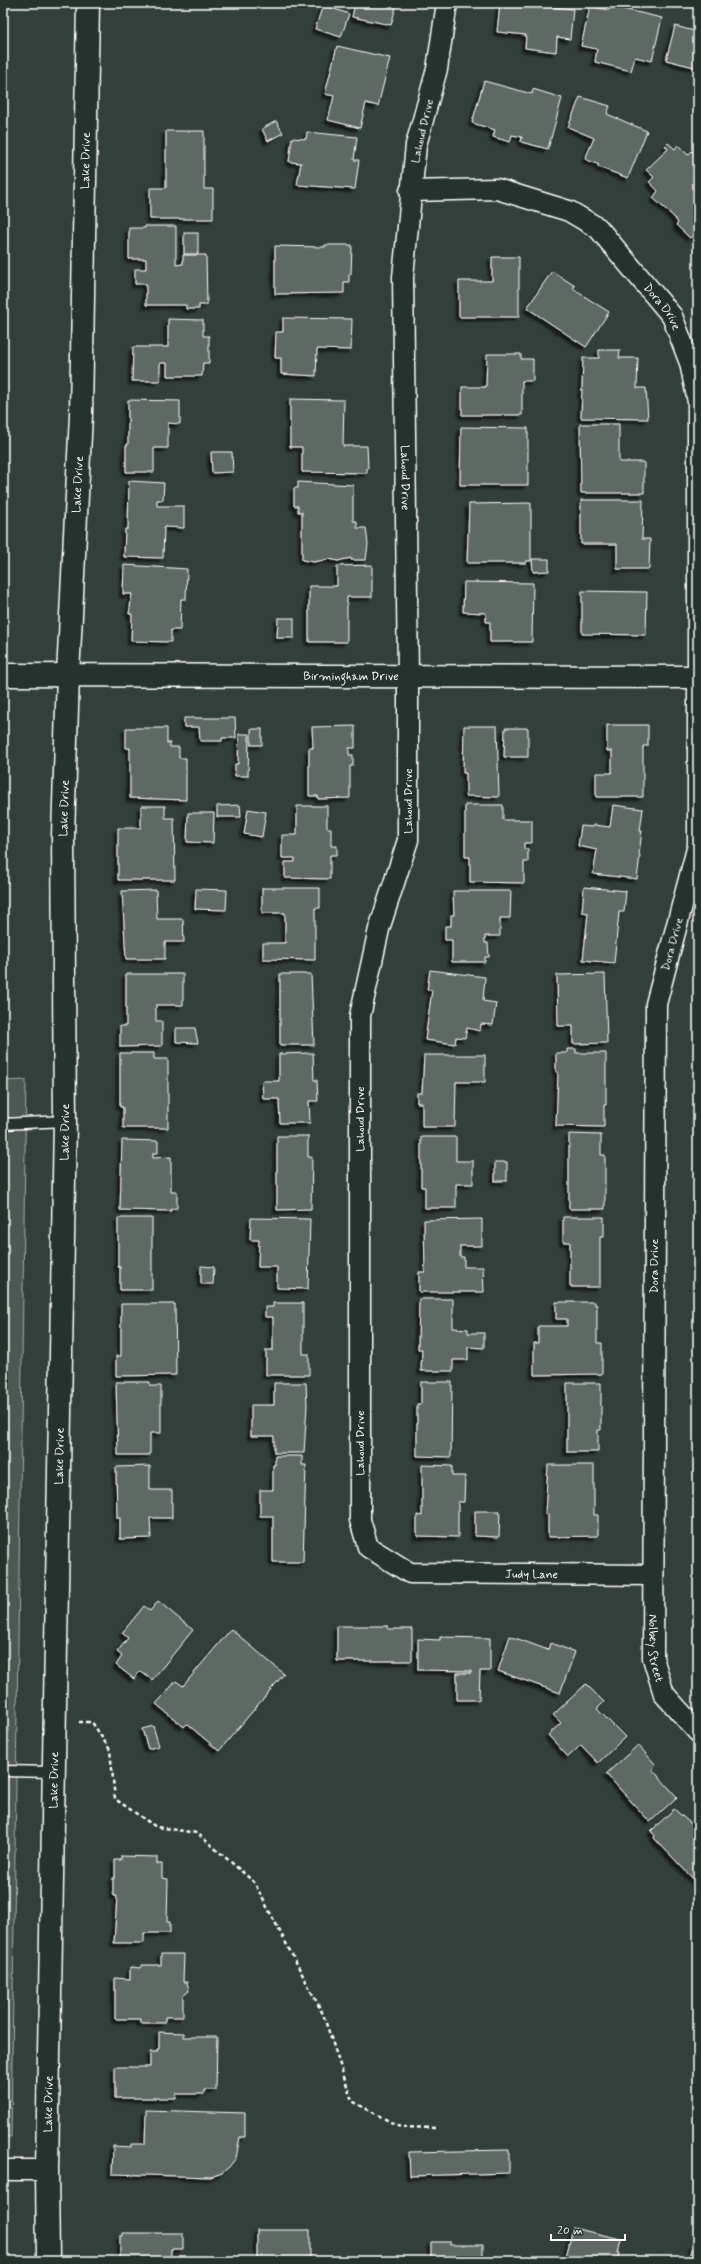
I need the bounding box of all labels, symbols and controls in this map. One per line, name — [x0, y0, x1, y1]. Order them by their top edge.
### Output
street label: Lahoud Drive — [408, 98, 438, 165]
street label: Lake Drive — [78, 132, 95, 189]
street label: Dora Drive — [639, 281, 684, 333]
street label: Lahoud Drive — [396, 445, 413, 511]
street label: Lake Drive — [69, 456, 88, 513]
street label: Birmingham Drive — [303, 669, 399, 686]
street label: Lahoud Drive — [401, 768, 417, 834]
street label: Lake Drive — [56, 779, 74, 837]
street label: Dora Drive — [658, 916, 688, 973]
street label: Lahoud Drive — [353, 1086, 369, 1152]
street label: Lake Drive — [57, 1103, 74, 1161]
street label: Dora Drive — [647, 1238, 663, 1294]
street label: Lahoud Drive — [353, 1410, 369, 1476]
street label: Lake Drive — [52, 1427, 69, 1485]
street label: Judy Lane — [505, 1567, 558, 1583]
street label: Nolbey Street — [644, 1614, 667, 1685]
street label: Lake Drive — [46, 1751, 63, 1809]
street label: Lake Drive — [41, 2075, 58, 2133]
scale bar — [551, 2216, 625, 2242]
text: 20 m — [557, 2223, 583, 2239]

